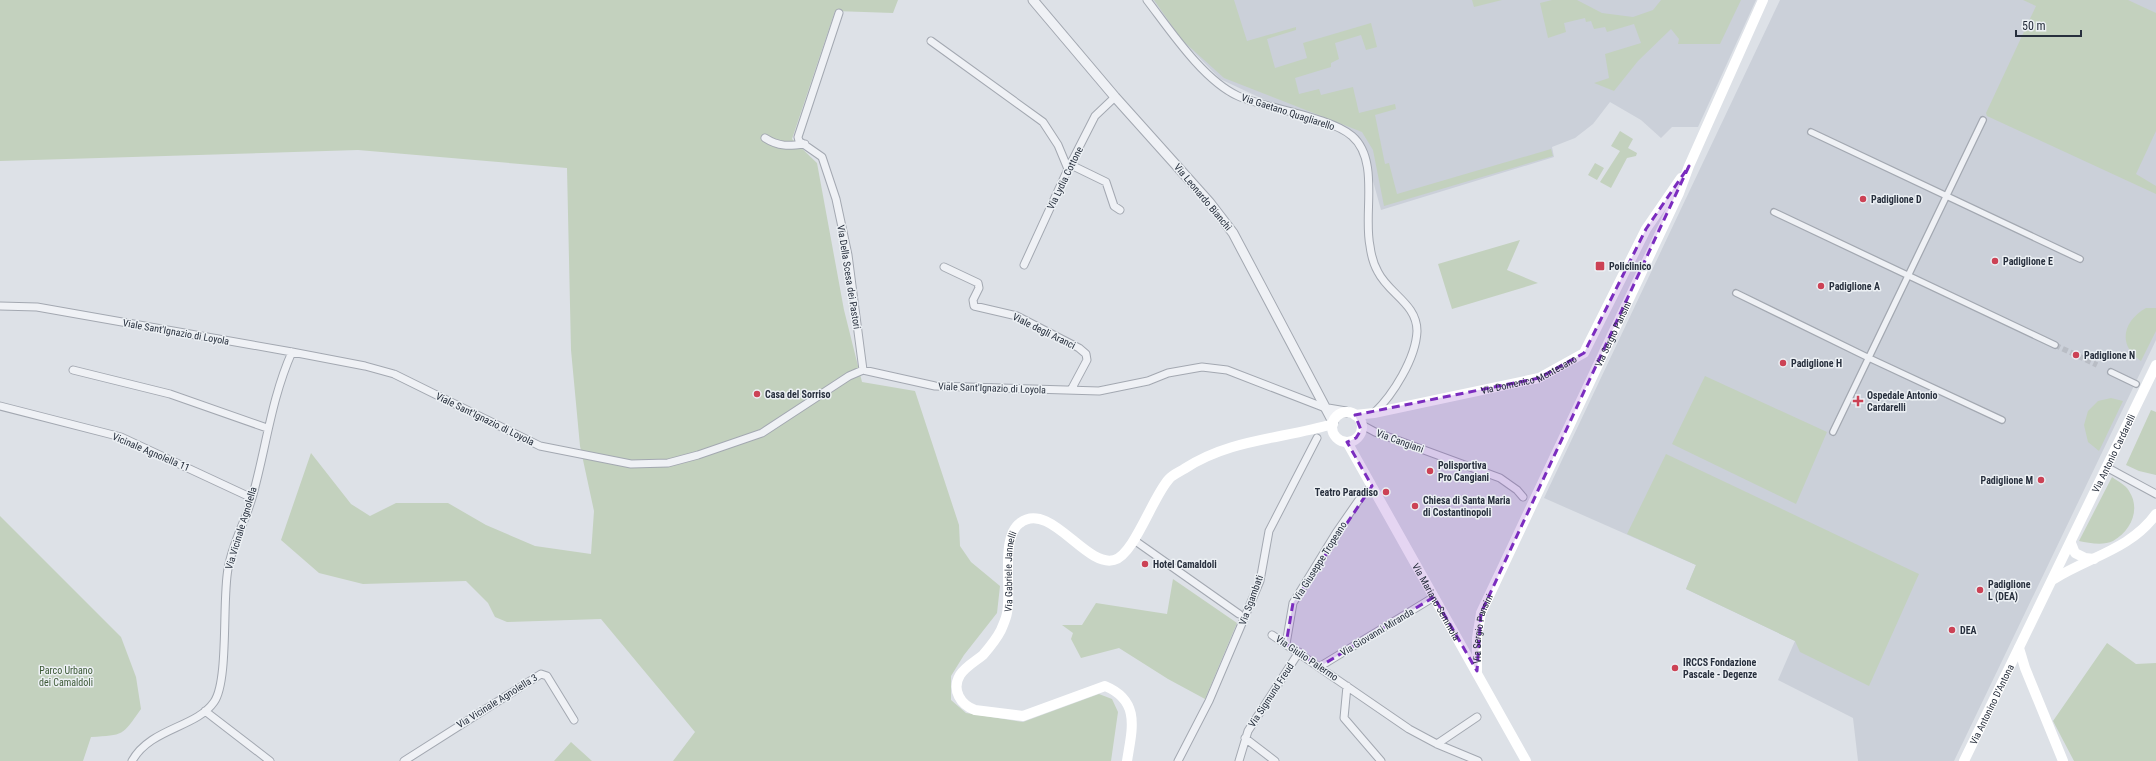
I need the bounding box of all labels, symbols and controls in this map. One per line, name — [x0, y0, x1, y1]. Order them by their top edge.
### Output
scale bar — [2016, 12, 2081, 38]
text: 50 m — [2022, 19, 2046, 33]
street label: Via Gaetano Quagliarello — [1240, 92, 1336, 132]
street label: Via Lydia Cottone — [1045, 144, 1085, 211]
street label: Via Leonardo Bianchi — [1172, 162, 1234, 232]
marker: Padiglione D — [1858, 194, 1868, 204]
place label: Padiglione D — [1871, 194, 1922, 205]
street label: Via Della Scesa dei Pastori — [835, 224, 863, 330]
marker: Padiglione E — [1990, 256, 2000, 266]
place label: Padiglione E — [2003, 256, 2053, 267]
marker: Policlinico — [1594, 260, 1606, 272]
place label: Policlinico — [1609, 261, 1651, 272]
marker: Padiglione A — [1816, 281, 1826, 291]
place label: Padiglione A — [1829, 281, 1880, 292]
street label: Via Sergio Pansini — [1592, 299, 1633, 368]
street label: Viale degli Aranci — [1011, 311, 1077, 351]
street label: Viale Sant'Ignazio di Loyola — [122, 317, 230, 347]
marker: Padiglione N — [2071, 350, 2081, 360]
place label: Padiglione N — [2084, 350, 2135, 361]
street label: Via Domenico Montesano — [1480, 353, 1578, 396]
marker: Padiglione H — [1778, 358, 1788, 368]
place label: Padiglione H — [1791, 358, 1842, 369]
street label: Viale Sant'Ignazio di Loyola — [938, 381, 1046, 395]
marker: Casa del Sorriso — [752, 389, 762, 399]
place label: Casa del Sorriso — [765, 389, 831, 400]
street label: Viale Sant'Ignazio di Loyola — [434, 390, 536, 448]
place label: Ospedale Antonio Cardarelli — [1867, 390, 1938, 413]
marker: Ospedale Antonio Cardarelli — [1852, 395, 1864, 407]
street label: Via Antonio Cardarelli — [2090, 412, 2137, 494]
street label: Via Cangiani — [1375, 427, 1425, 455]
street label: Vicinale Agnolella 11 — [111, 431, 191, 473]
place label: Polisportiva Pro Cangiani — [1438, 460, 1489, 483]
marker: Polisportiva Pro Cangiani — [1425, 466, 1435, 476]
place label: Padiglione M — [1981, 475, 2033, 486]
marker: Padiglione M — [2036, 475, 2046, 485]
street label: Via Vicinale Agnolella — [223, 485, 259, 571]
place label: Teatro Paradiso — [1315, 487, 1378, 498]
marker: Teatro Paradiso — [1381, 487, 1391, 497]
place label: Chiesa di Santa Maria di Costantinopoli — [1423, 495, 1511, 518]
marker: Chiesa di Santa Maria di Costantinopoli — [1410, 501, 1420, 511]
street label: Via Giuseppe Tropeano — [1291, 519, 1349, 603]
street label: Via Gabriele Jannelli — [1002, 529, 1018, 613]
marker: Hotel Camaldoli — [1140, 559, 1150, 569]
place label: Hotel Camaldoli — [1153, 559, 1217, 570]
street label: Via Mariano Semmola — [1411, 561, 1463, 642]
street label: Via Sgambati — [1237, 573, 1265, 627]
place label: Padiglione L (DEA) — [1988, 579, 2031, 603]
marker: Padiglione L (DEA) — [1975, 585, 1985, 595]
street label: Via Sergio Pansini — [1471, 592, 1495, 664]
street label: Via Giovanni Miranda — [1338, 606, 1416, 658]
marker: DEA — [1947, 625, 1957, 635]
place label: DEA — [1960, 625, 1977, 636]
street label: Via Giulio Palermo — [1274, 633, 1340, 683]
place label: IRCCS Fondazione Pascale - Degenze — [1683, 657, 1757, 680]
street label: Via Sigmund Freud — [1246, 661, 1296, 729]
street label: Via Antonino D'Antona — [1967, 662, 2016, 746]
marker: IRCCS Fondazione Pascale - Degenze — [1670, 663, 1680, 673]
park label: Parco Urbano dei Camaldoli — [39, 665, 93, 688]
street label: Via Vicinale Agnolella 3 — [455, 672, 539, 730]

